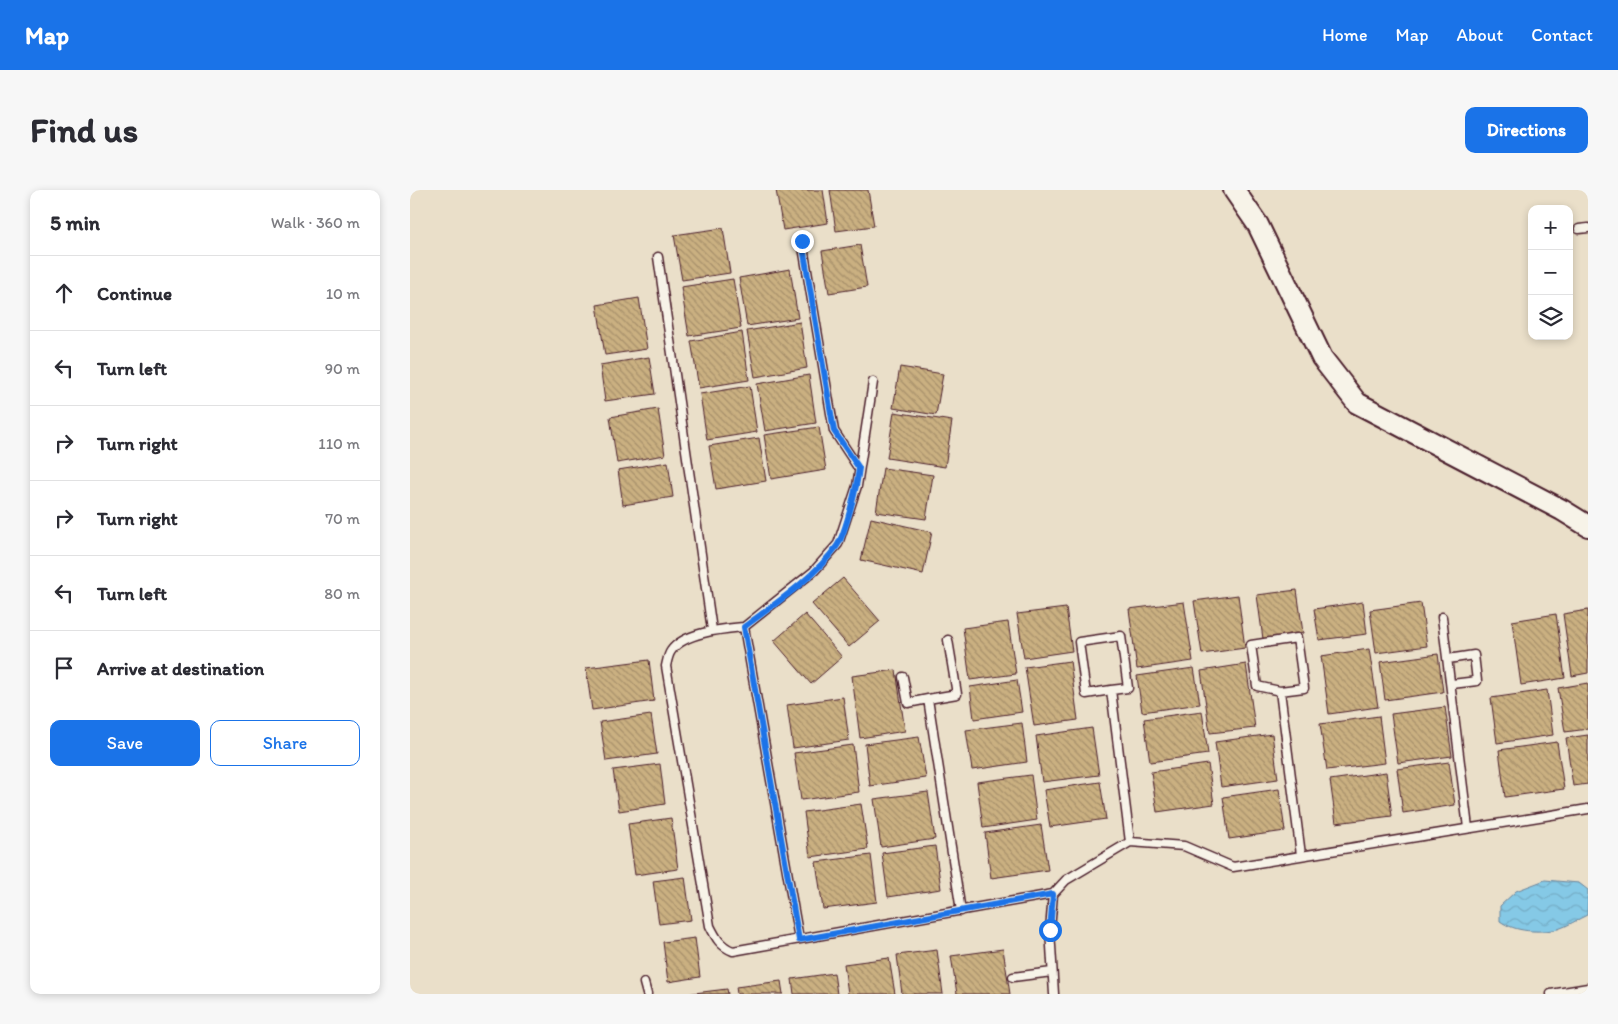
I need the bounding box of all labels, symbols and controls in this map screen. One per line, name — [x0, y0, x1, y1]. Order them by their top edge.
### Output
text: Map — [25, 21, 69, 50]
text: Home — [1322, 24, 1368, 46]
text: Map — [1396, 24, 1429, 46]
text: About — [1457, 24, 1503, 46]
text: Contact — [1531, 24, 1593, 46]
button: Directions — [1465, 107, 1588, 153]
text: Find us — [30, 109, 138, 151]
map controls — [1528, 205, 1573, 340]
button: + — [1528, 205, 1573, 250]
text: 5 min — [50, 210, 100, 235]
text: Walk · 360 m — [271, 213, 360, 232]
route end — [791, 230, 814, 253]
button: − — [1528, 250, 1573, 295]
icon: ahead — [50, 279, 78, 307]
text: Continue — [97, 282, 172, 305]
text: 10 m — [326, 284, 360, 303]
button: layers — [1528, 295, 1573, 340]
icon: left — [50, 354, 78, 382]
text: Turn left — [97, 357, 167, 380]
text: 90 m — [325, 359, 360, 378]
icon: right — [50, 429, 78, 457]
text: Turn right — [97, 432, 178, 455]
text: 110 m — [318, 434, 360, 453]
icon: right — [50, 504, 78, 532]
text: Turn right — [97, 507, 178, 530]
text: 70 m — [325, 509, 360, 528]
icon: left — [50, 579, 78, 607]
text: Turn left — [97, 582, 167, 605]
text: 80 m — [324, 584, 360, 603]
icon: arrive — [50, 654, 78, 682]
text: Arrive at destination — [97, 657, 264, 680]
button: Save — [50, 720, 200, 766]
button: Share — [210, 720, 360, 766]
route start — [1039, 919, 1062, 942]

